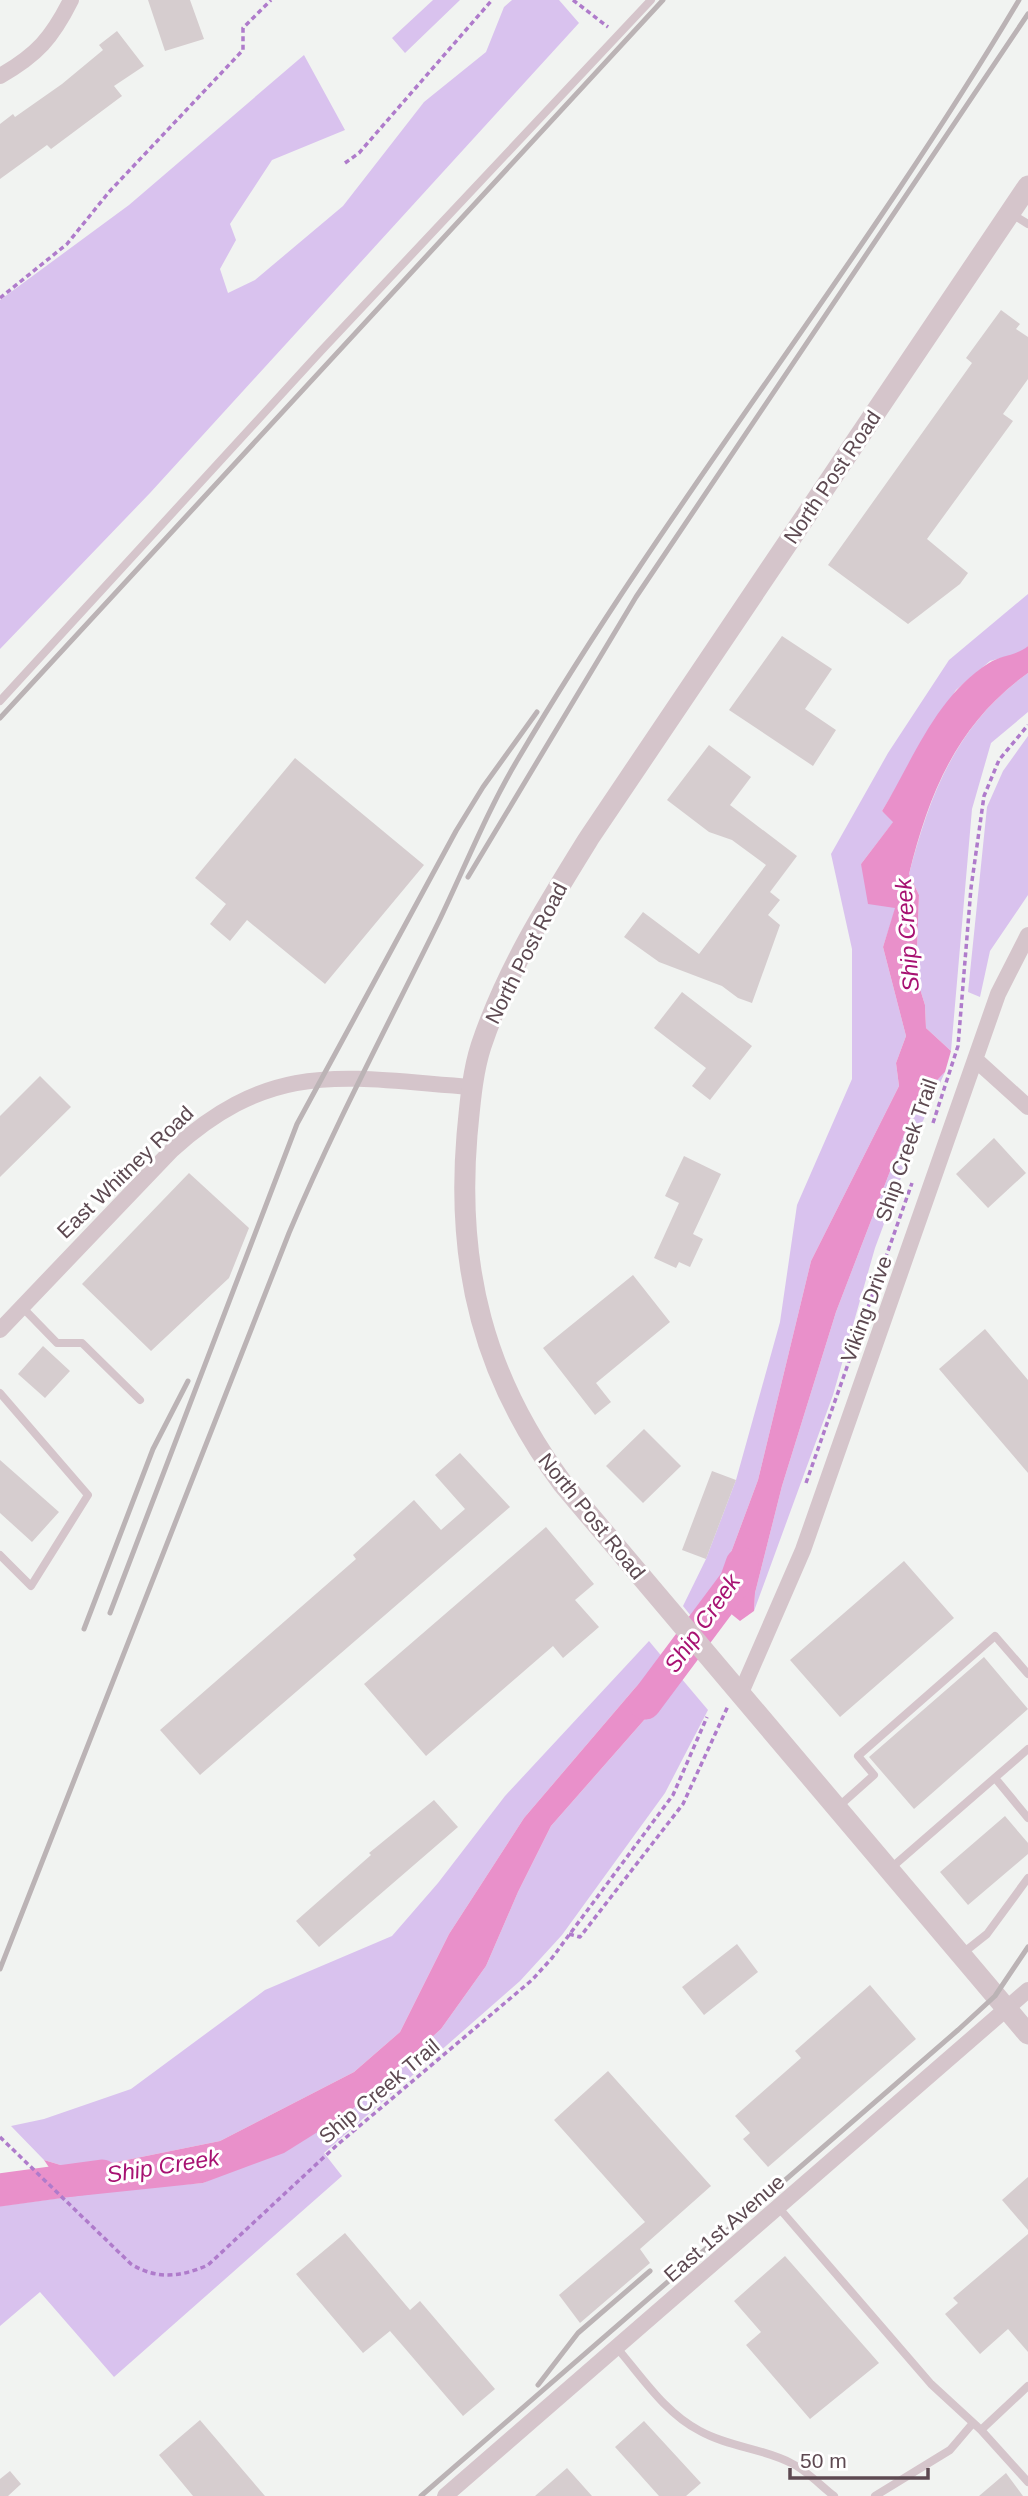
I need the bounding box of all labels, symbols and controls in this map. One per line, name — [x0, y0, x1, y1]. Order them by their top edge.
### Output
street label: North Post Road — [779, 406, 885, 548]
water label: Ship Creek — [890, 876, 924, 993]
street label: North Post Road — [481, 879, 571, 1027]
street label: Ship Creek Trail — [871, 1076, 941, 1224]
street label: East Whitney Road — [52, 1101, 198, 1243]
street label: Viking Drive — [836, 1253, 896, 1365]
street label: North Post Road — [534, 1448, 650, 1584]
water label: Ship Creek — [659, 1568, 746, 1677]
street label: Ship Creek Trail — [314, 2034, 444, 2148]
water label: Ship Creek — [105, 2144, 223, 2188]
street label: East 1st Avenue — [659, 2170, 789, 2286]
scale bar — [790, 2436, 928, 2480]
text: 50 m — [800, 2449, 847, 2472]

